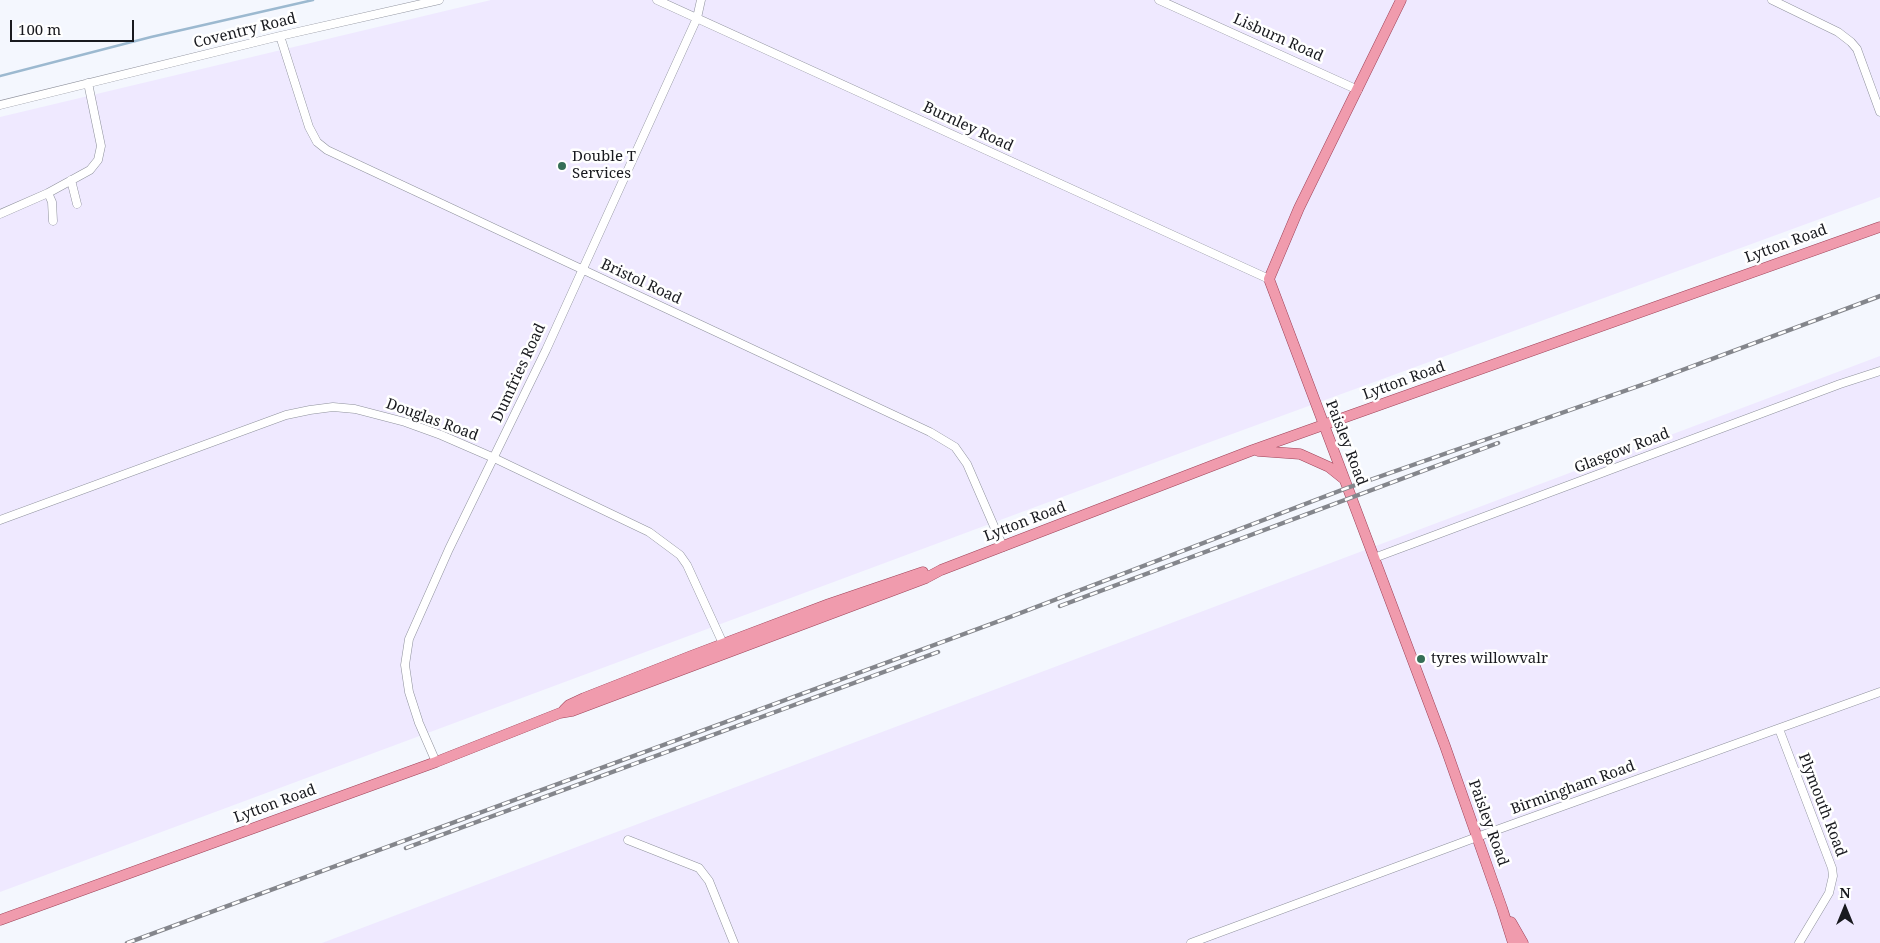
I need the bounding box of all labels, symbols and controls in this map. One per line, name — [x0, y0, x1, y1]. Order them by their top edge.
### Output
scale bar — [12, 10, 136, 42]
street label: Coventry Road — [192, 10, 298, 52]
street label: Lisburn Road — [1230, 10, 1326, 66]
text: 100 m — [18, 19, 61, 39]
street label: Burnley Road — [920, 98, 1016, 156]
place label: Double T Services — [572, 148, 636, 183]
marker: Double T Services — [556, 160, 568, 172]
street label: Lytton Road — [1742, 221, 1830, 267]
street label: Bristol Road — [598, 255, 684, 309]
street label: Dumfries Road — [488, 321, 550, 425]
street label: Lytton Road — [1360, 358, 1448, 404]
street label: Douglas Road — [383, 395, 481, 445]
street label: Paisley Road — [1321, 398, 1371, 488]
street label: Glasgow Road — [1572, 425, 1672, 477]
street label: Lytton Road — [981, 498, 1069, 546]
place label: tyres willowvalr — [1431, 650, 1548, 668]
marker: tyres willowvalr — [1415, 653, 1427, 665]
street label: Plymouth Road — [1794, 751, 1850, 859]
street label: Birmingham Road — [1509, 757, 1637, 819]
street label: Paisley Road — [1464, 778, 1512, 868]
street label: Lytton Road — [231, 781, 319, 827]
north arrow — [1820, 883, 1870, 933]
text: N — [1839, 883, 1851, 902]

